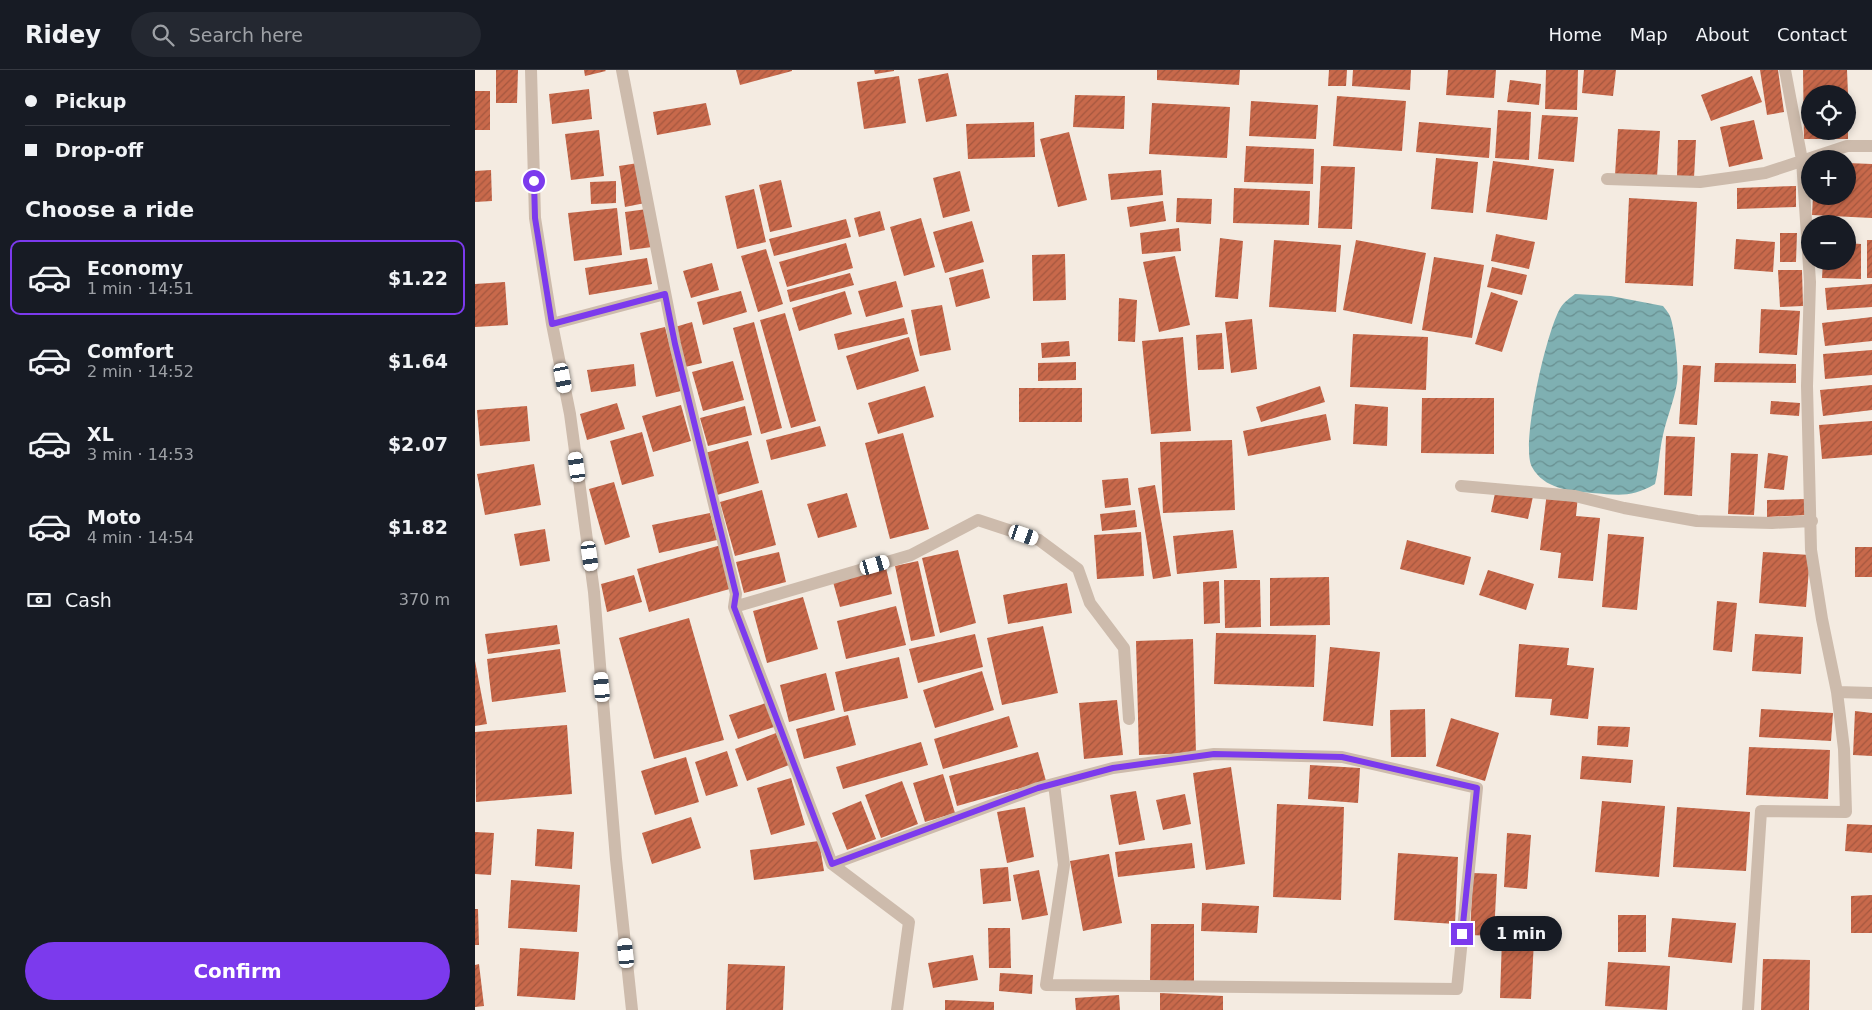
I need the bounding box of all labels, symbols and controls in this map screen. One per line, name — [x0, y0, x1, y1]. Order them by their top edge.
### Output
search box — [131, 12, 481, 57]
text: Ridey — [25, 21, 101, 49]
icon: search — [149, 21, 177, 49]
text: Search here — [189, 24, 303, 46]
text: Home — [1549, 24, 1602, 45]
text: Map — [1630, 24, 1668, 45]
text: About — [1696, 24, 1749, 45]
text: Contact — [1777, 24, 1847, 45]
map controls — [1801, 85, 1856, 270]
button: locate — [1801, 85, 1856, 140]
text: Pickup — [55, 90, 126, 112]
text: Drop-off — [55, 139, 143, 161]
button: + — [1801, 150, 1856, 205]
route start — [523, 170, 545, 192]
text: Choose a ride — [25, 197, 194, 222]
button: − — [1801, 215, 1856, 270]
icon: car — [27, 255, 72, 300]
text: Economy — [87, 257, 183, 279]
text: $1.22 — [388, 267, 448, 289]
text: 1 min · 14:51 — [87, 279, 194, 298]
icon: car — [27, 338, 72, 383]
text: Comfort — [87, 340, 174, 362]
text: $1.64 — [388, 350, 448, 372]
text: 2 min · 14:52 — [87, 362, 194, 381]
car — [552, 362, 573, 394]
icon: car — [27, 421, 72, 466]
text: XL — [87, 423, 114, 445]
text: $2.07 — [388, 433, 448, 455]
text: 3 min · 14:53 — [87, 445, 194, 464]
car — [567, 451, 586, 483]
icon: car — [27, 504, 72, 549]
text: Moto — [87, 506, 141, 528]
text: $1.82 — [388, 516, 448, 538]
car — [1007, 523, 1040, 547]
text: 4 min · 14:54 — [87, 528, 194, 547]
car — [580, 540, 599, 572]
car — [858, 554, 891, 576]
icon: cash — [25, 586, 53, 614]
text: Cash — [65, 589, 112, 611]
text: 370 m — [399, 590, 450, 609]
car — [593, 671, 610, 703]
callout: 1 min — [1479, 916, 1562, 952]
route end — [1451, 923, 1473, 945]
text: 1 min — [1496, 924, 1546, 943]
car — [616, 937, 635, 969]
button: Confirm — [25, 942, 450, 1000]

